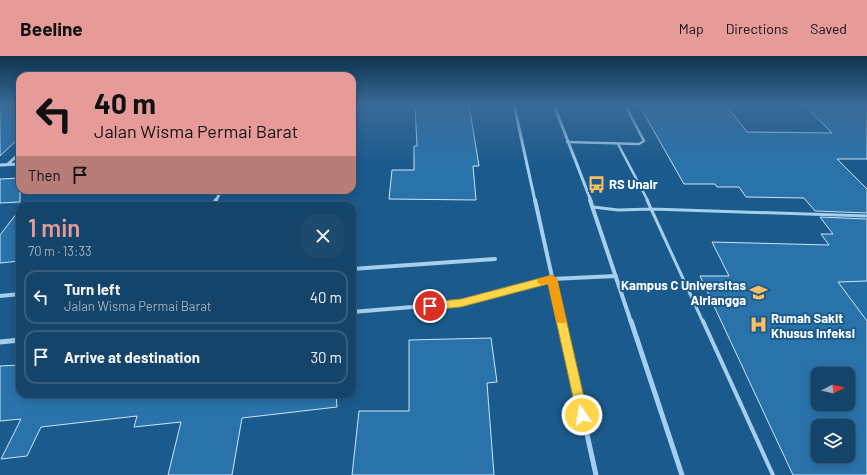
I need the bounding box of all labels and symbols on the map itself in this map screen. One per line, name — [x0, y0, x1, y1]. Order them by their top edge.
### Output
bus stop icon: RS Unair — [586, 174, 606, 194]
place label: RS Unair — [609, 176, 658, 192]
place label: Kampus C Universitas Airlangga — [621, 277, 746, 308]
school or university icon: Kampus C Universitas Airlangga — [749, 282, 769, 302]
pin — [413, 289, 447, 323]
place label: Rumah Sakit Khusus Infeksi — [771, 310, 855, 341]
hospital icon: Rumah Sakit Khusus Infeksi — [748, 315, 768, 335]
north arrow — [811, 367, 855, 411]
position arrow — [561, 394, 603, 436]

